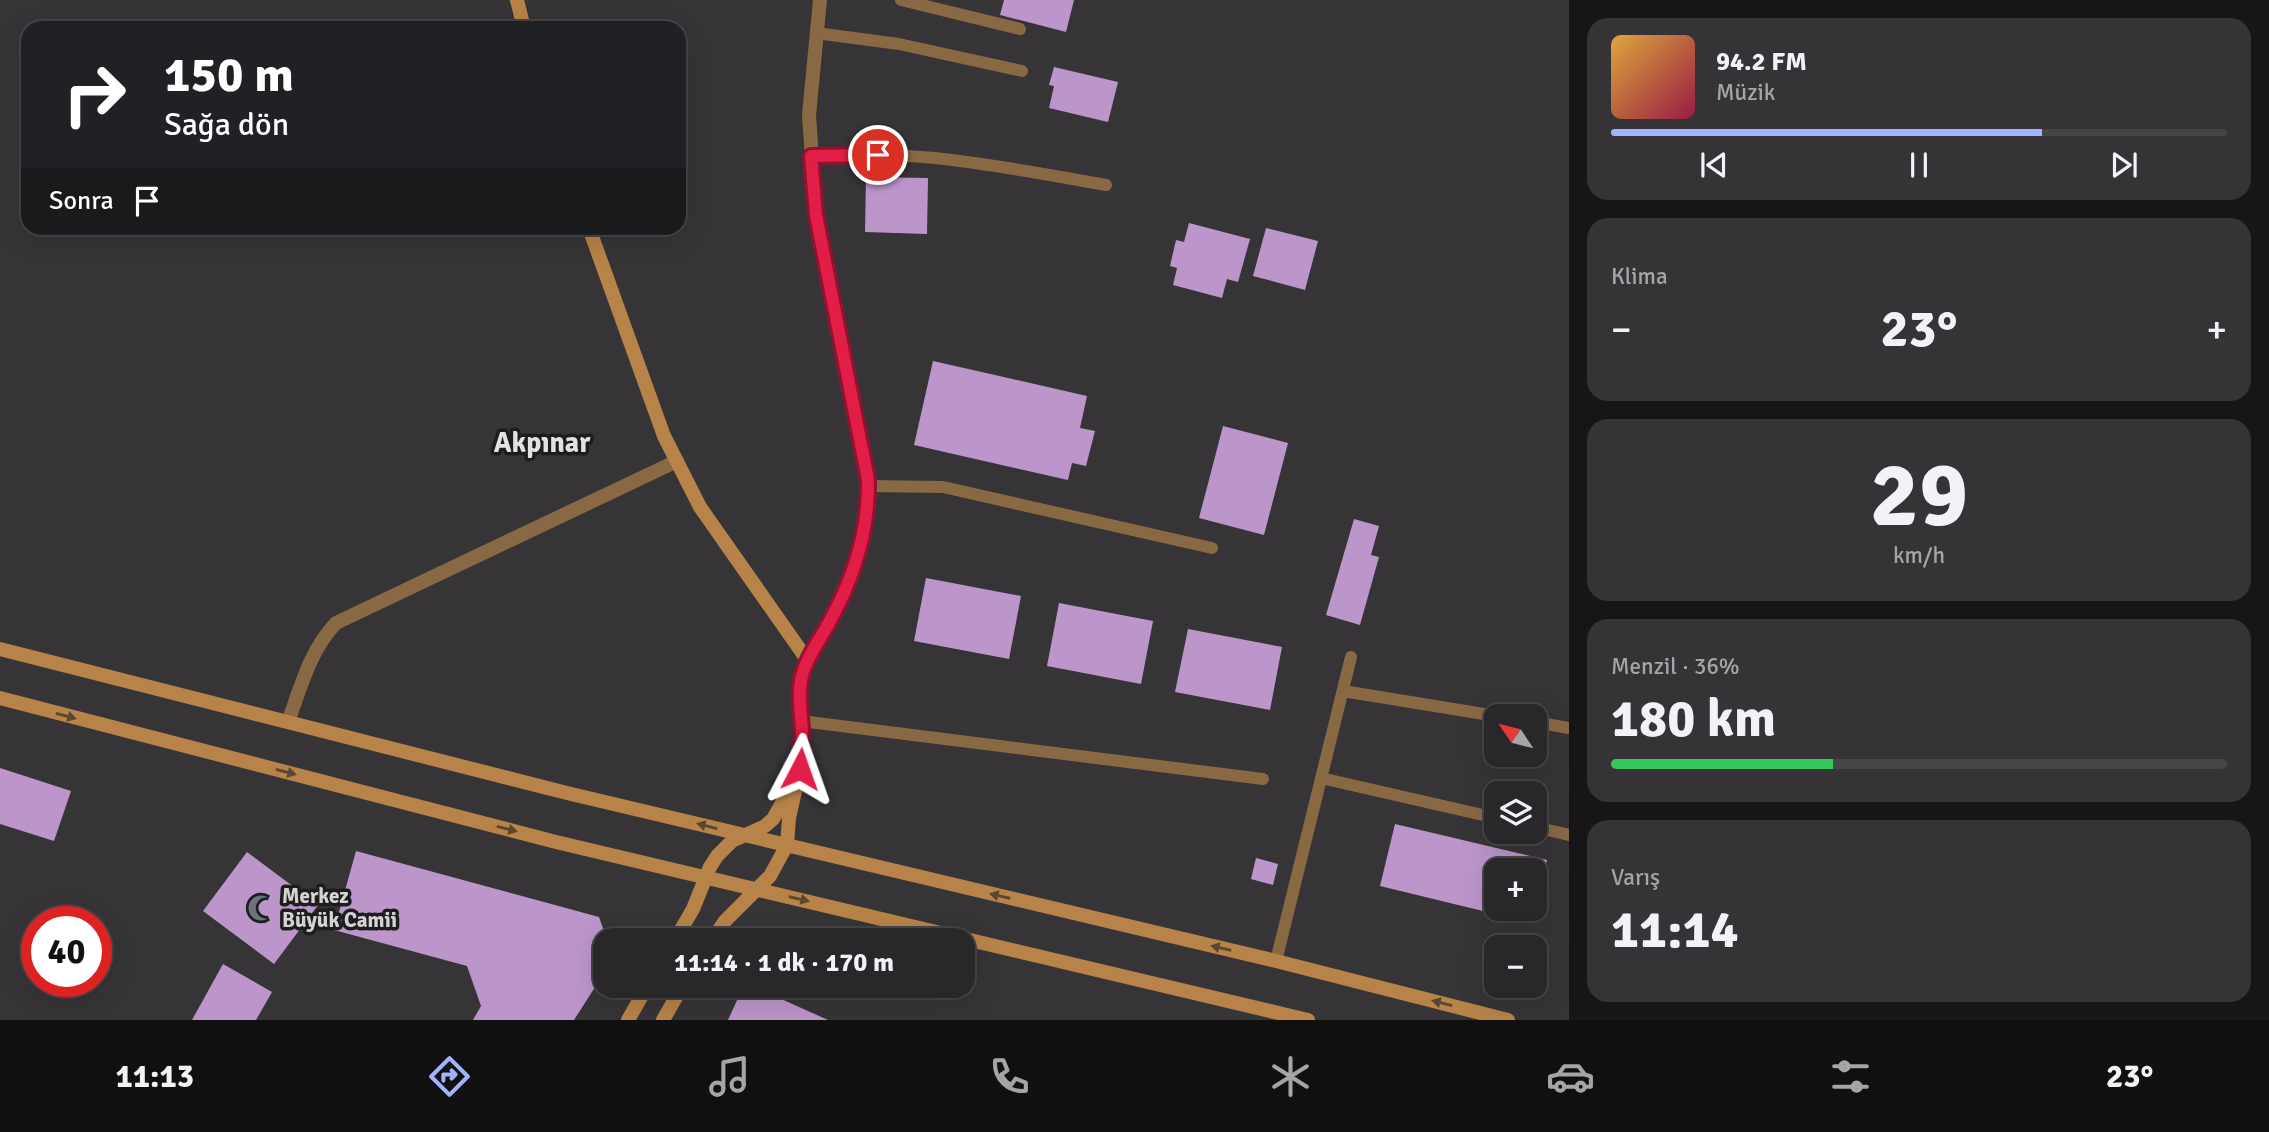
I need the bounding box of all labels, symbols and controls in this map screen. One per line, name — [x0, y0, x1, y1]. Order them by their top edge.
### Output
text: 150 m — [164, 45, 294, 105]
text: 94.2 FM — [1716, 46, 1807, 78]
icon: right — [49, 49, 140, 140]
text: Müzik — [1716, 78, 1775, 107]
text: Sağa dön — [164, 105, 289, 144]
pin — [848, 125, 908, 185]
icon: arrive — [859, 136, 897, 174]
icon: previous — [1695, 146, 1733, 184]
icon: pause — [1900, 146, 1938, 184]
icon: next — [2105, 146, 2143, 184]
icon: arrive — [128, 182, 166, 220]
text: Sonra — [49, 185, 114, 217]
text: Klima — [1611, 262, 1668, 291]
text: 23° — [1881, 297, 1957, 361]
text: − — [1611, 306, 1632, 353]
text: + — [2206, 306, 2227, 353]
district label: Akpınar — [494, 426, 591, 460]
text: 29 — [1870, 439, 1968, 552]
text: km/h — [1893, 541, 1945, 570]
text: Menzil · 36% — [1611, 652, 1740, 681]
text: 180 km — [1611, 687, 1776, 751]
north arrow — [1484, 704, 1547, 766]
map controls — [1484, 704, 1547, 998]
one-way arrow — [56, 711, 77, 721]
position arrow — [763, 732, 837, 806]
one-way arrow — [276, 768, 297, 778]
button: layers — [1484, 781, 1547, 844]
one-way arrow — [696, 820, 718, 831]
one-way arrow — [496, 824, 518, 835]
button: + — [1484, 858, 1547, 921]
text: Varış — [1611, 863, 1660, 892]
place label: Merkez Büyük Camii — [282, 883, 397, 933]
one-way arrow — [989, 890, 1011, 901]
mosque icon: Merkez Büyük Camii — [246, 893, 276, 923]
one-way arrow — [788, 894, 810, 905]
text: 11:14 — [1611, 898, 1739, 962]
speed limit sign: 40 — [21, 906, 112, 997]
button: − — [1484, 935, 1547, 998]
one-way arrow — [1210, 943, 1232, 954]
text: 11:14 · 1 dk · 170 m — [674, 947, 894, 979]
one-way arrow — [1431, 997, 1453, 1008]
icon: directions — [425, 1052, 474, 1101]
icon: music — [705, 1052, 754, 1101]
icon: phone — [985, 1052, 1034, 1101]
icon: climate — [1266, 1052, 1315, 1101]
icon: car — [1546, 1052, 1595, 1101]
icon: filters — [1826, 1052, 1875, 1101]
text: 11:13 — [116, 1057, 194, 1096]
text: 23° — [2106, 1057, 2153, 1096]

